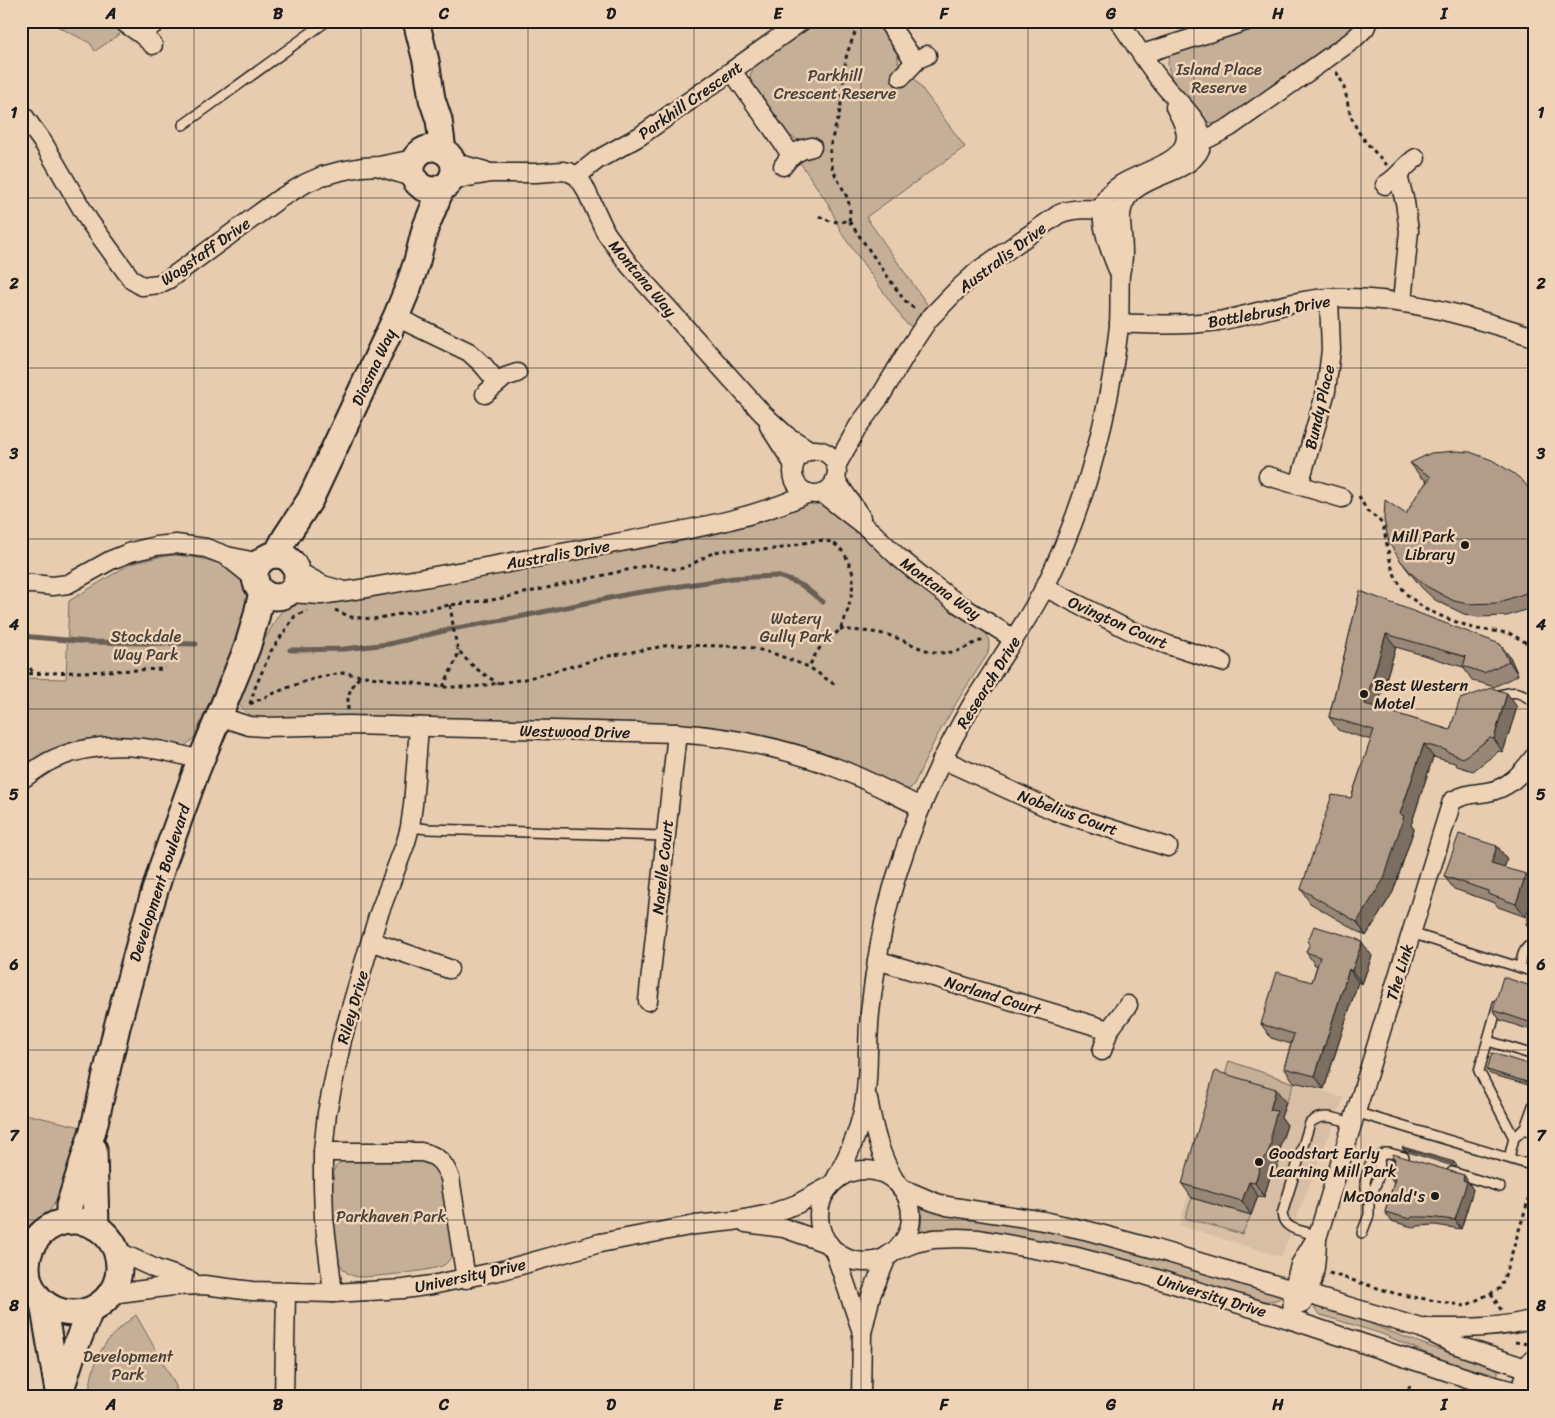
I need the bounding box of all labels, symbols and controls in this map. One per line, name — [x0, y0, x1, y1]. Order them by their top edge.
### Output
text: A — [105, 0, 116, 28]
text: B — [273, 0, 284, 28]
text: C — [438, 0, 450, 28]
text: D — [606, 0, 616, 28]
text: E — [774, 0, 784, 28]
text: F — [939, 0, 950, 28]
text: G — [1105, 0, 1117, 28]
text: H — [1271, 0, 1284, 28]
text: I — [1440, 0, 1449, 28]
street label: Parkhill Crescent — [632, 53, 749, 147]
park label: Island Place Reserve — [1175, 55, 1262, 102]
park label: Parkhill Crescent Reserve — [774, 61, 896, 108]
text: 1 — [11, 98, 18, 127]
text: 1 — [1538, 98, 1545, 127]
street label: Wagstaff Drive — [154, 209, 257, 293]
street label: Australis Drive — [951, 214, 1053, 301]
street label: Montana Way — [601, 233, 685, 324]
text: 2 — [8, 269, 19, 298]
text: 2 — [1535, 269, 1546, 298]
street label: Bottlebrush Drive — [1205, 286, 1333, 337]
street label: Diosma Way — [343, 323, 404, 411]
street label: Bundy Place — [1296, 362, 1343, 452]
text: 3 — [9, 439, 19, 468]
text: 3 — [1536, 439, 1546, 468]
place label: Mill Park Library — [1392, 522, 1456, 569]
street label: Australis Drive — [503, 531, 612, 578]
marker: Mill Park Library — [1459, 539, 1471, 551]
street label: Montana Way — [894, 549, 988, 628]
street label: Ovington Court — [1063, 587, 1173, 657]
park label: Watery Gully Park — [760, 604, 833, 651]
text: 4 — [8, 610, 19, 639]
text: 4 — [1535, 610, 1546, 639]
park label: Stockdale Way Park — [111, 622, 181, 669]
street label: Research Drive — [948, 630, 1029, 734]
place label: Best Western Motel — [1374, 671, 1468, 718]
marker: Best Western Motel — [1358, 688, 1370, 700]
street label: Westwood Drive — [519, 716, 631, 747]
text: 5 — [9, 780, 19, 809]
text: 5 — [1536, 780, 1546, 809]
street label: Nobelius Court — [1014, 781, 1122, 844]
street label: Development Boulevard — [120, 799, 199, 966]
street label: Narelle Court — [643, 818, 682, 916]
street label: The Link — [1377, 940, 1422, 1004]
text: 6 — [8, 950, 19, 979]
text: 6 — [1535, 950, 1546, 979]
street label: Riley Drive — [328, 967, 377, 1047]
street label: Norland Court — [941, 967, 1045, 1024]
text: 7 — [9, 1121, 20, 1150]
text: 7 — [1536, 1121, 1547, 1150]
place label: Goodstart Early Learning Mill Park — [1269, 1139, 1397, 1186]
marker: Goodstart Early Learning Mill Park — [1253, 1156, 1265, 1168]
place label: McDonald's — [1343, 1182, 1426, 1211]
marker: McDonald's — [1429, 1190, 1441, 1202]
park label: Parkhaven Park — [336, 1202, 446, 1231]
street label: University Drive — [412, 1250, 528, 1301]
street label: University Drive — [1153, 1265, 1270, 1326]
text: 8 — [8, 1291, 19, 1320]
text: 8 — [1535, 1291, 1546, 1320]
park label: Development Park — [83, 1342, 174, 1389]
text: A — [105, 1390, 116, 1418]
text: B — [273, 1390, 284, 1418]
text: C — [438, 1390, 450, 1418]
text: D — [606, 1390, 616, 1418]
text: E — [774, 1390, 784, 1418]
text: F — [939, 1390, 950, 1418]
text: G — [1105, 1390, 1117, 1418]
text: H — [1271, 1390, 1284, 1418]
text: I — [1440, 1390, 1449, 1418]

